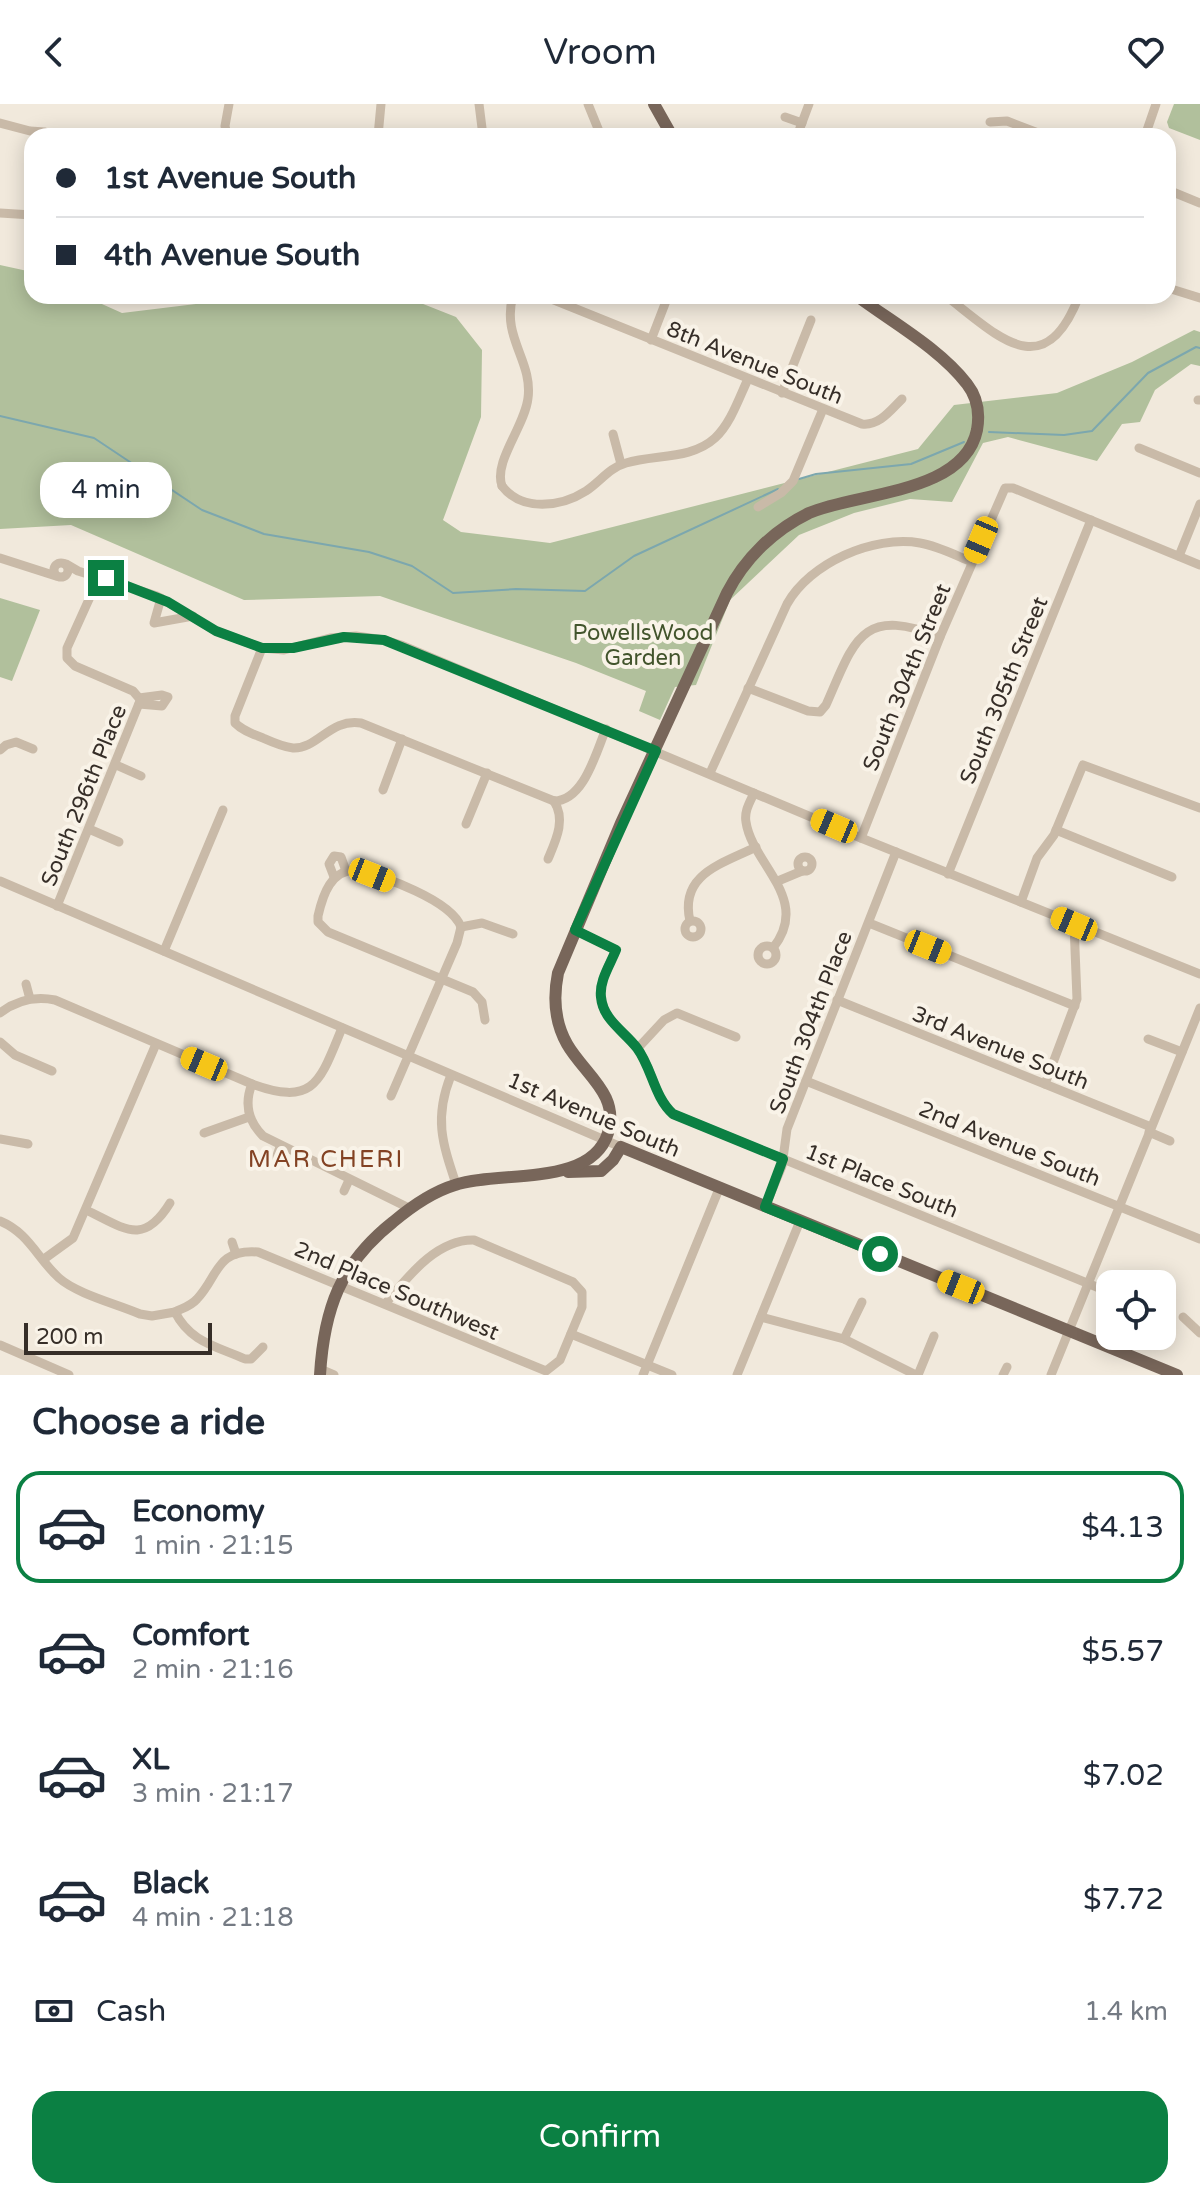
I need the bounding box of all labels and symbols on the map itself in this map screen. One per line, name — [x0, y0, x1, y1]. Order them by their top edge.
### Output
street label: 8th Avenue South — [663, 316, 847, 410]
callout: 4 min — [40, 462, 172, 518]
car — [961, 513, 1001, 567]
route end — [88, 560, 124, 596]
street label: South 304th Street — [857, 580, 956, 775]
street label: South 305th Street — [954, 593, 1053, 788]
park label: PowellsWood Garden — [573, 620, 713, 671]
street label: South 296th Place — [36, 701, 132, 890]
car — [807, 806, 861, 846]
car — [345, 855, 399, 895]
car — [1047, 904, 1101, 944]
street label: South 304th Place — [764, 927, 858, 1117]
car — [901, 927, 955, 967]
street label: 3rd Avenue South — [909, 1001, 1093, 1095]
car — [177, 1044, 231, 1084]
street label: 1st Avenue South — [503, 1067, 684, 1163]
street label: 2nd Avenue South — [915, 1096, 1104, 1192]
street label: 1st Place South — [801, 1138, 962, 1223]
district label: MAR CHERI — [248, 1145, 404, 1174]
street label: 2nd Place Southwest — [290, 1236, 503, 1346]
route start — [862, 1236, 898, 1272]
car — [934, 1267, 988, 1307]
scale bar — [24, 1319, 212, 1355]

